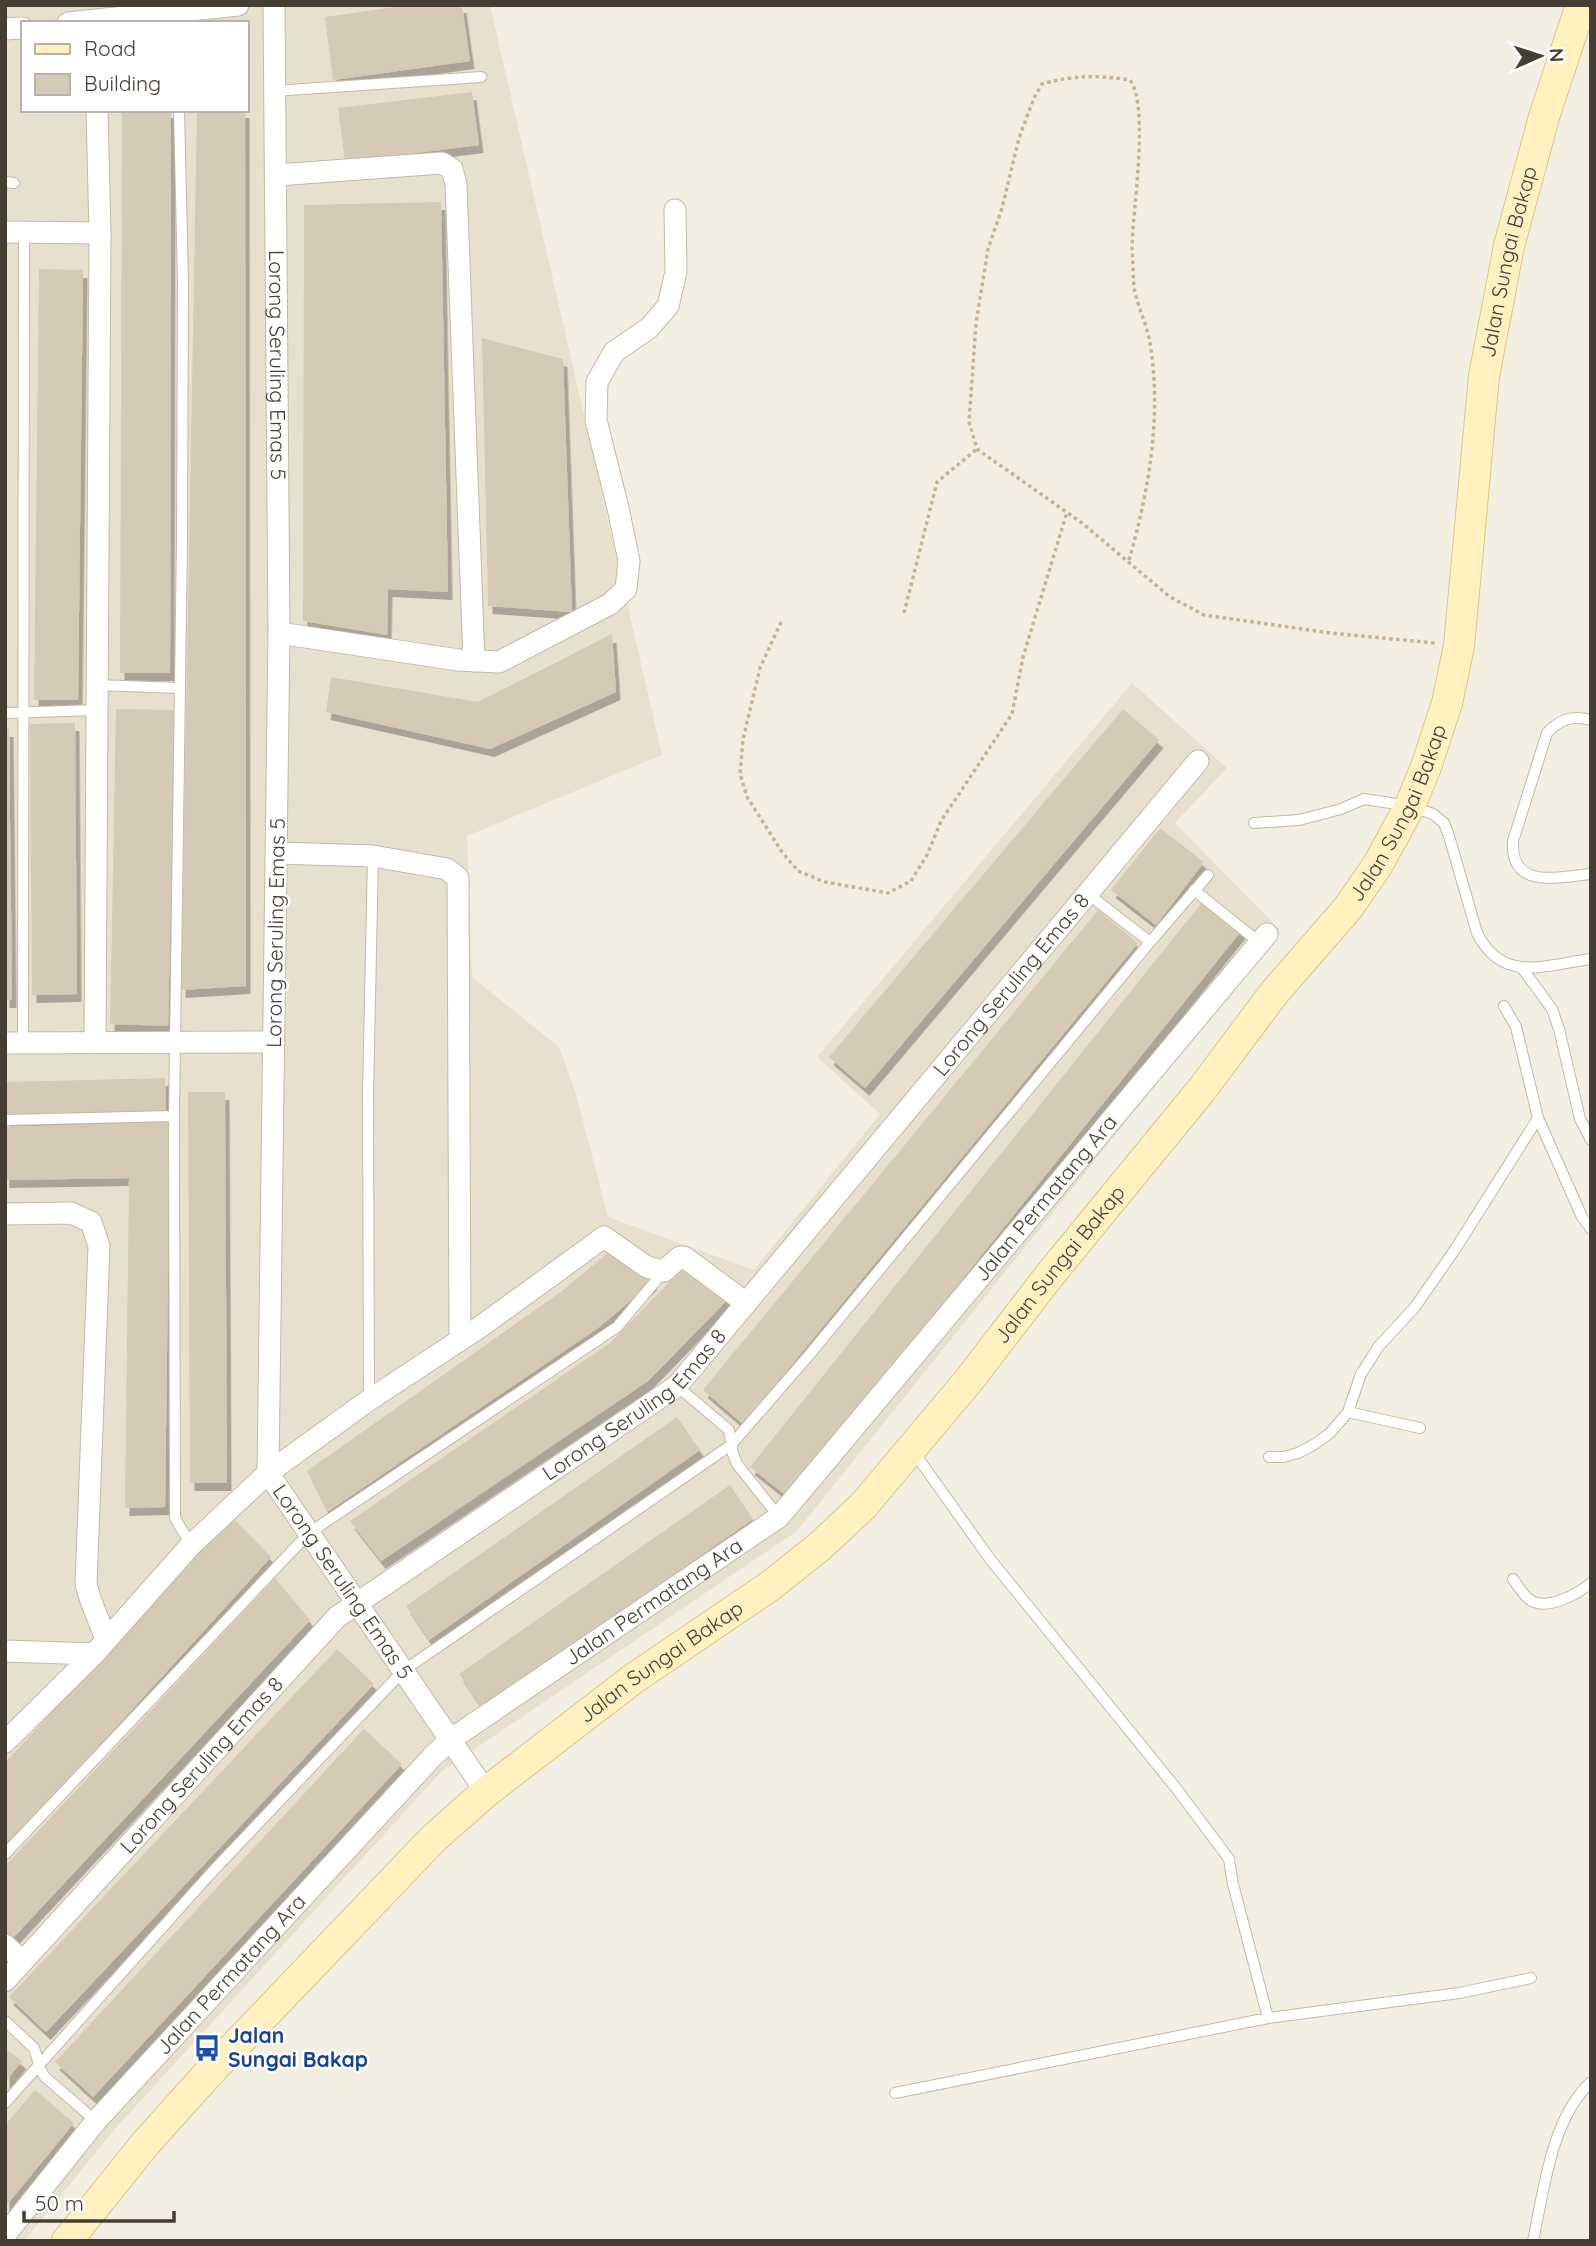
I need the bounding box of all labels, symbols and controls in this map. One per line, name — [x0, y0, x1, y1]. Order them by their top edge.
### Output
legend — [21, 21, 248, 112]
north arrow — [1505, 21, 1575, 91]
text: Road — [84, 35, 136, 61]
text: N — [1545, 48, 1569, 63]
text: Building — [84, 70, 161, 96]
street label: Jalan Sungai Bakap — [1474, 163, 1542, 359]
street label: Lorong Seruling Emas 5 — [264, 250, 292, 480]
street label: Jalan Sungai Bakap — [1343, 721, 1451, 906]
street label: Lorong Seruling Emas 5 — [260, 818, 290, 1048]
street label: Lorong Seruling Emas 8 — [927, 888, 1094, 1081]
street label: Jalan Permatang Ara — [968, 1109, 1122, 1286]
street label: Jalan Sungai Bakap — [988, 1180, 1130, 1348]
street label: Lorong Seruling Emas 8 — [537, 1323, 731, 1486]
street label: Lorong Seruling Emas 5 — [268, 1479, 419, 1684]
street label: Jalan Permatang Ara — [559, 1532, 747, 1671]
street label: Jalan Sungai Bakap — [573, 1594, 748, 1728]
street label: Lorong Seruling Emas 8 — [114, 1671, 288, 1858]
street label: Jalan Permatang Ara — [150, 1888, 311, 2060]
place label: Jalan Sungai Bakap — [228, 2022, 368, 2072]
bus stop icon: Jalan Sungai Bakap — [192, 2033, 222, 2063]
scale bar — [24, 2180, 175, 2224]
text: 50 m — [35, 2190, 84, 2216]

